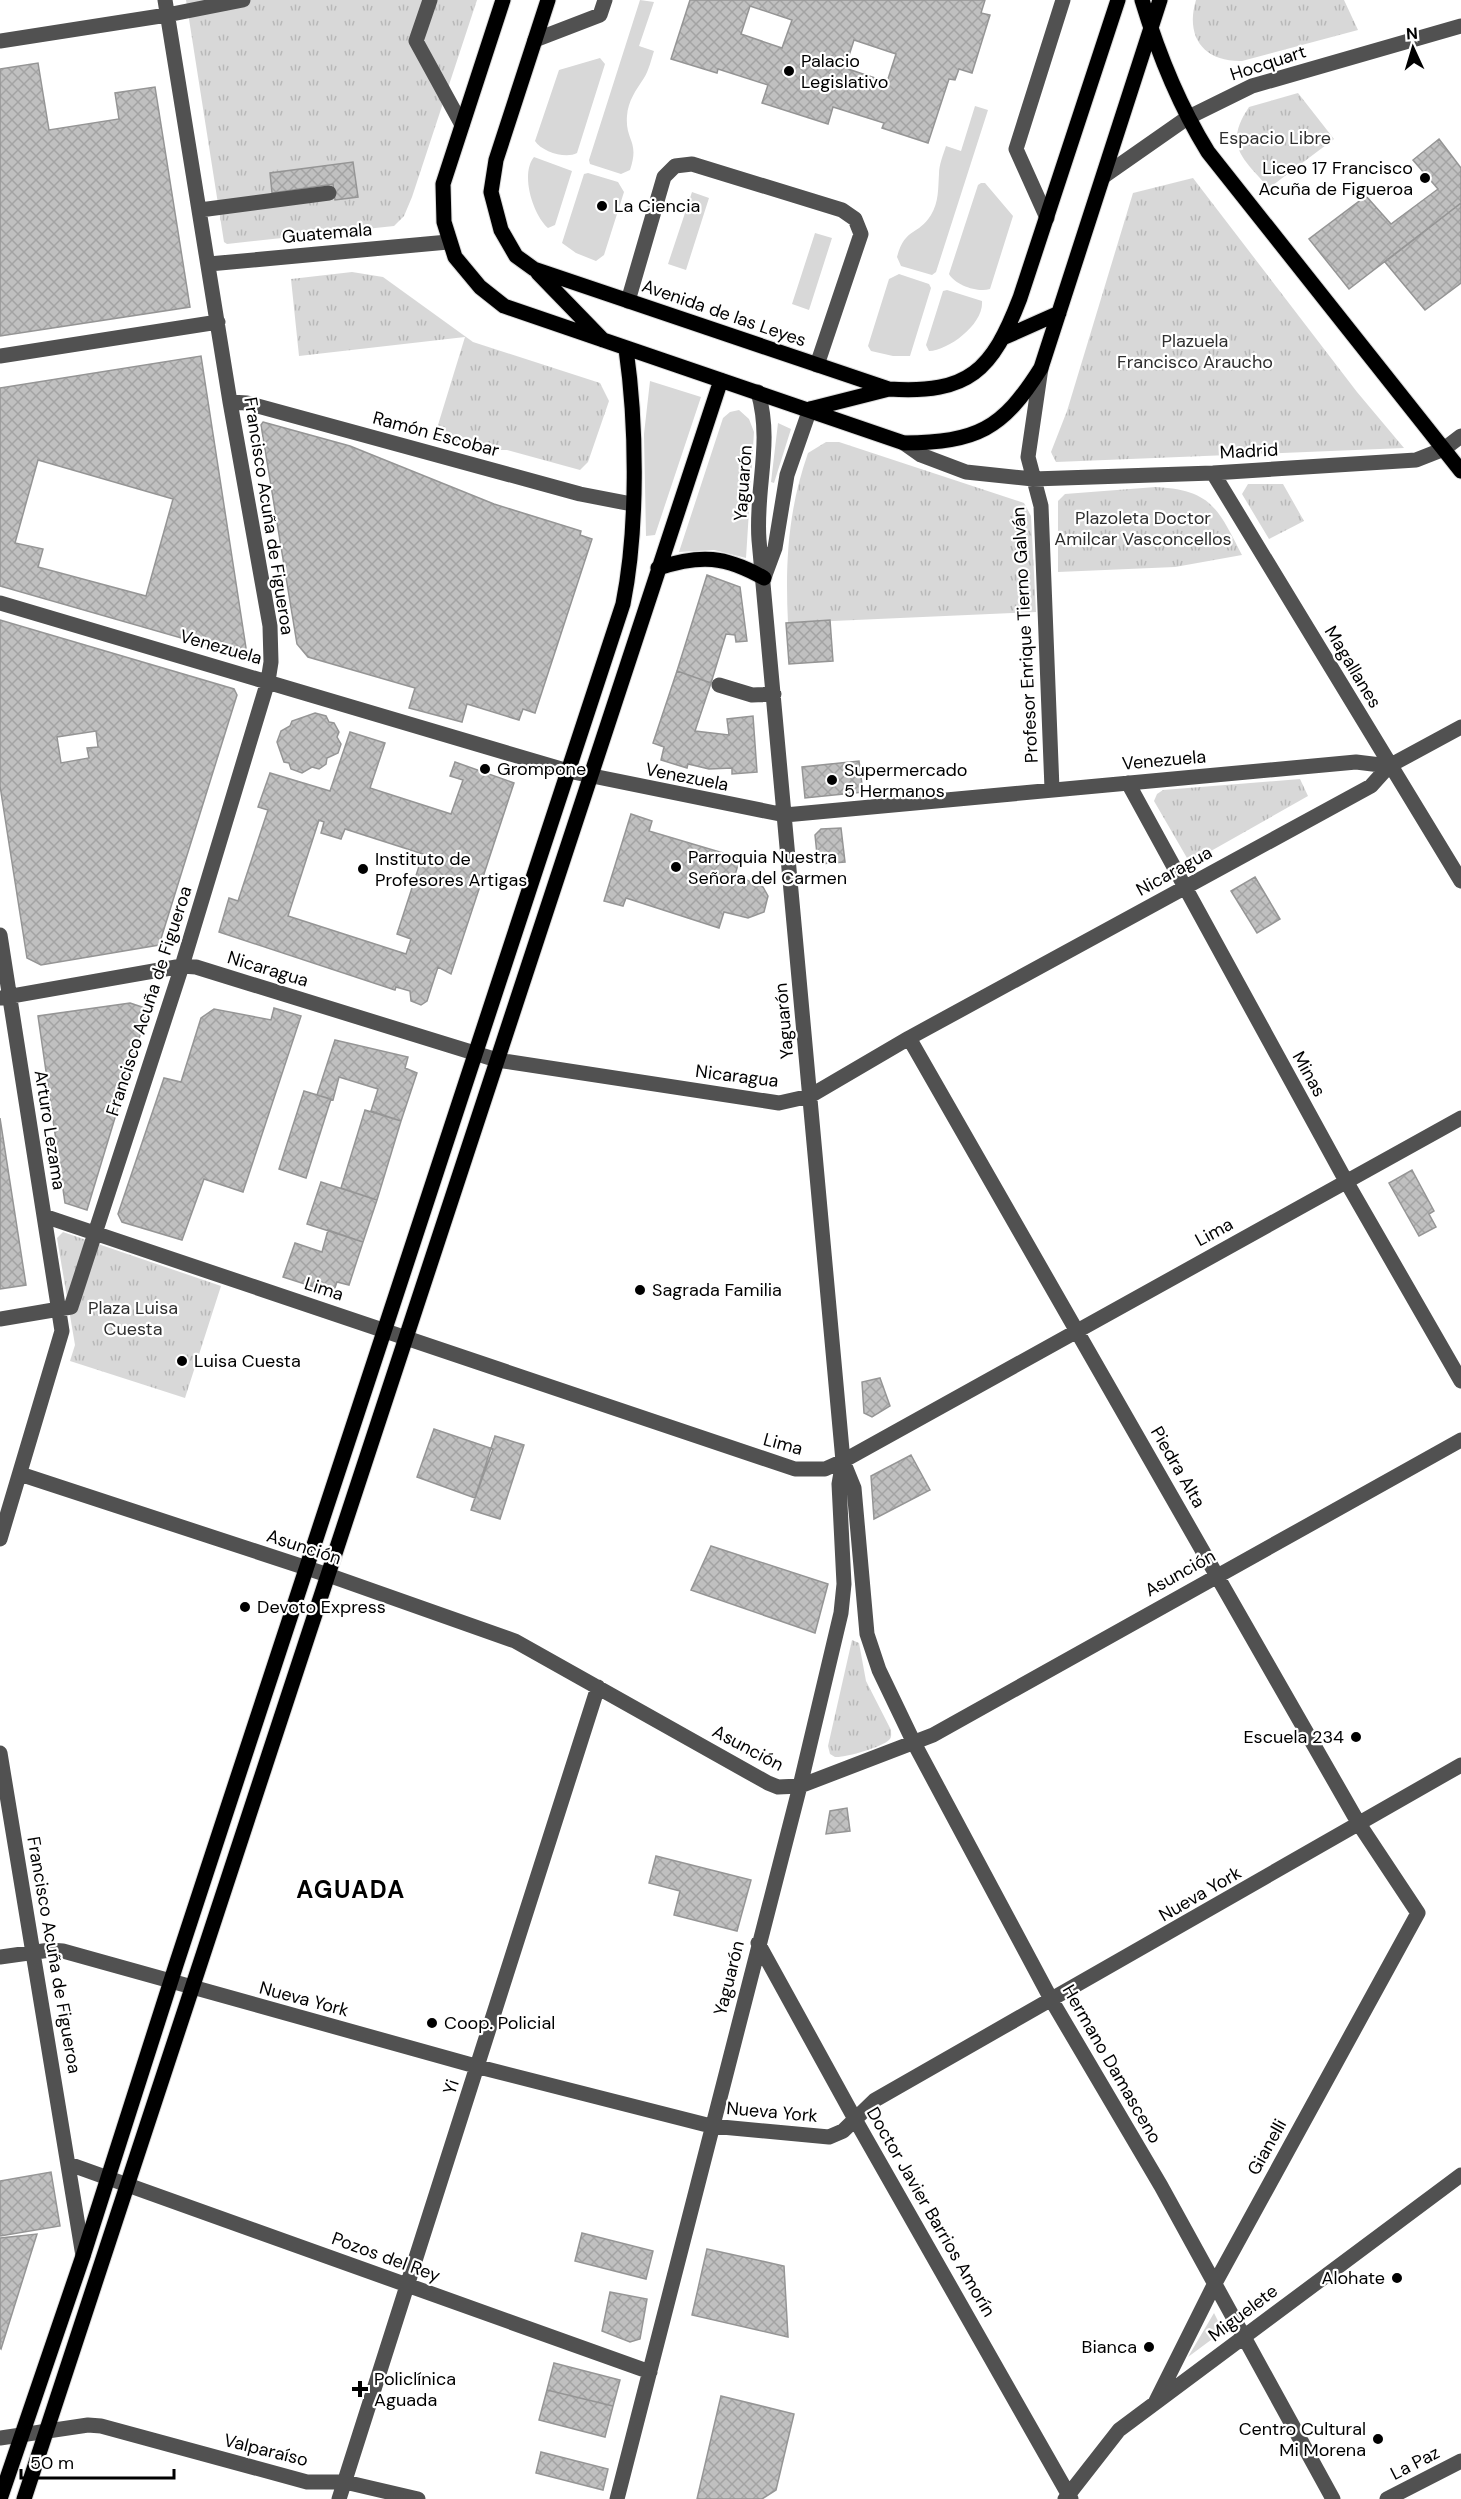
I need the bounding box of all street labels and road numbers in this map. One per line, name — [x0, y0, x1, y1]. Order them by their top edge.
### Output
street label: Hocquart — [1227, 39, 1309, 87]
street label: Guatemala — [281, 217, 373, 249]
street label: Avenida de las Leyes — [639, 274, 809, 352]
street label: Francisco Acuña de Figueroa — [238, 395, 300, 637]
street label: Ramón Escobar — [370, 406, 502, 462]
street label: Madrid — [1219, 437, 1279, 465]
street label: Yaguarón — [728, 444, 758, 522]
street label: Profesor Enrique Tierno Galván — [1006, 506, 1044, 764]
street label: Magallanes — [1319, 621, 1387, 713]
street label: Venezuela — [177, 624, 265, 670]
street label: Venezuela — [1121, 744, 1207, 776]
street label: Venezuela — [643, 757, 731, 797]
street label: Nicaragua — [1132, 840, 1216, 902]
street label: Francisco Acuña de Figueroa — [100, 883, 198, 1119]
street label: Nicaragua — [225, 945, 311, 993]
street label: Yaguarón — [769, 982, 799, 1060]
street label: Minas — [1287, 1047, 1331, 1101]
street label: Nicaragua — [694, 1059, 780, 1093]
street label: Arturo Lezama — [29, 1068, 71, 1192]
street label: Lima — [1191, 1212, 1237, 1252]
street label: Lima — [301, 1271, 347, 1307]
street label: Piedra Alta — [1145, 1422, 1211, 1512]
street label: Lima — [761, 1427, 805, 1461]
street label: Asunción — [264, 1524, 344, 1570]
street label: Asunción — [1140, 1544, 1220, 1602]
street label: Asunción — [708, 1719, 788, 1777]
street label: Francisco Acuña de Figueroa — [21, 1835, 87, 2075]
street label: Nueva York — [1154, 1861, 1246, 1927]
street label: Yaguarón — [708, 1938, 750, 2018]
street label: Nueva York — [257, 1976, 351, 2022]
street label: Hermano Damasceno — [1057, 1980, 1167, 2148]
street label: Yi — [437, 2076, 465, 2098]
street label: Nueva York — [725, 2096, 819, 2128]
street label: Doctor Javier Barrios Amorín — [861, 2103, 1001, 2321]
street label: Gianelli — [1242, 2115, 1292, 2179]
street label: Pozos del Rey — [328, 2226, 444, 2288]
street label: Miguelete — [1203, 2279, 1283, 2347]
street label: Valparaíso — [221, 2428, 311, 2472]
street label: La Paz — [1386, 2440, 1444, 2486]

